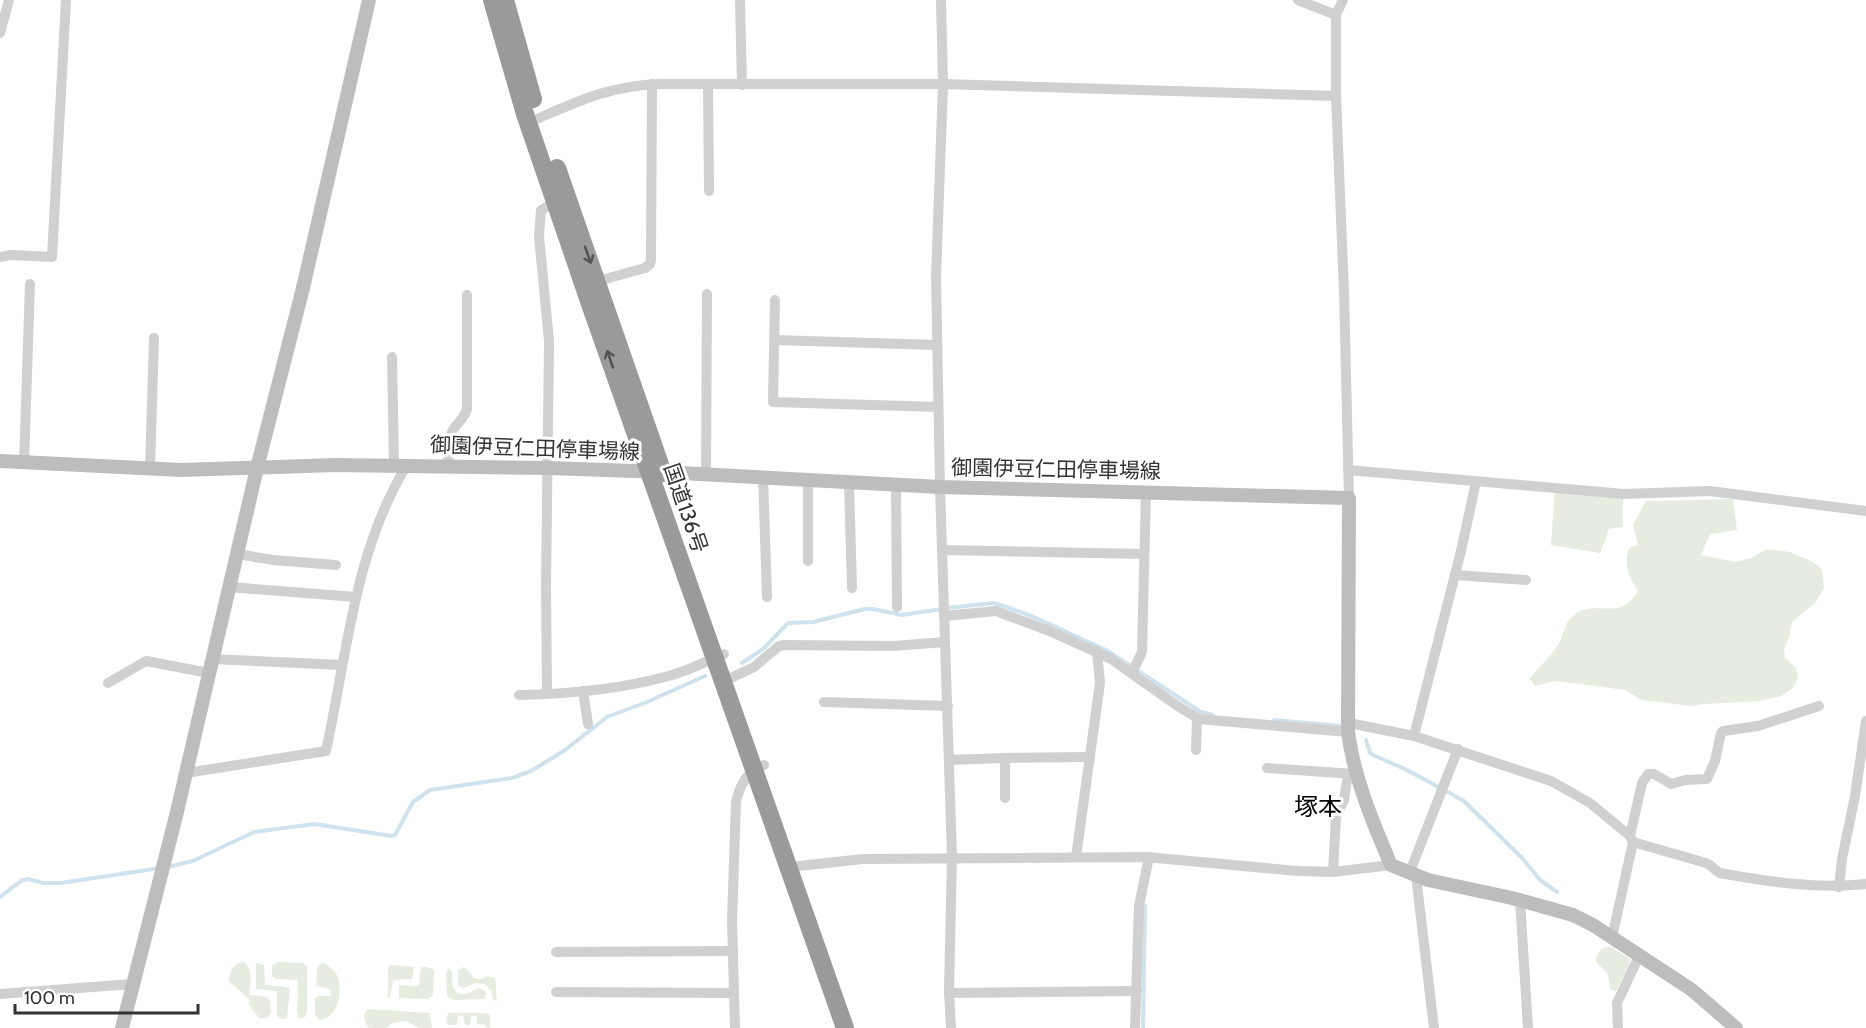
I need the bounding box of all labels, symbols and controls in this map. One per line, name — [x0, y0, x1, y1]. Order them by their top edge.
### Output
one-way arrow — [584, 245, 595, 264]
one-way arrow — [603, 350, 614, 369]
street label: 御園伊豆仁田停車場線 — [430, 432, 640, 464]
street label: 御園伊豆仁田停車場線 — [951, 455, 1161, 483]
street label: 国道136号 — [659, 460, 713, 556]
district label: 塚本 — [1294, 792, 1342, 821]
scale bar — [15, 977, 198, 1015]
text: 100 m — [24, 987, 75, 1009]

